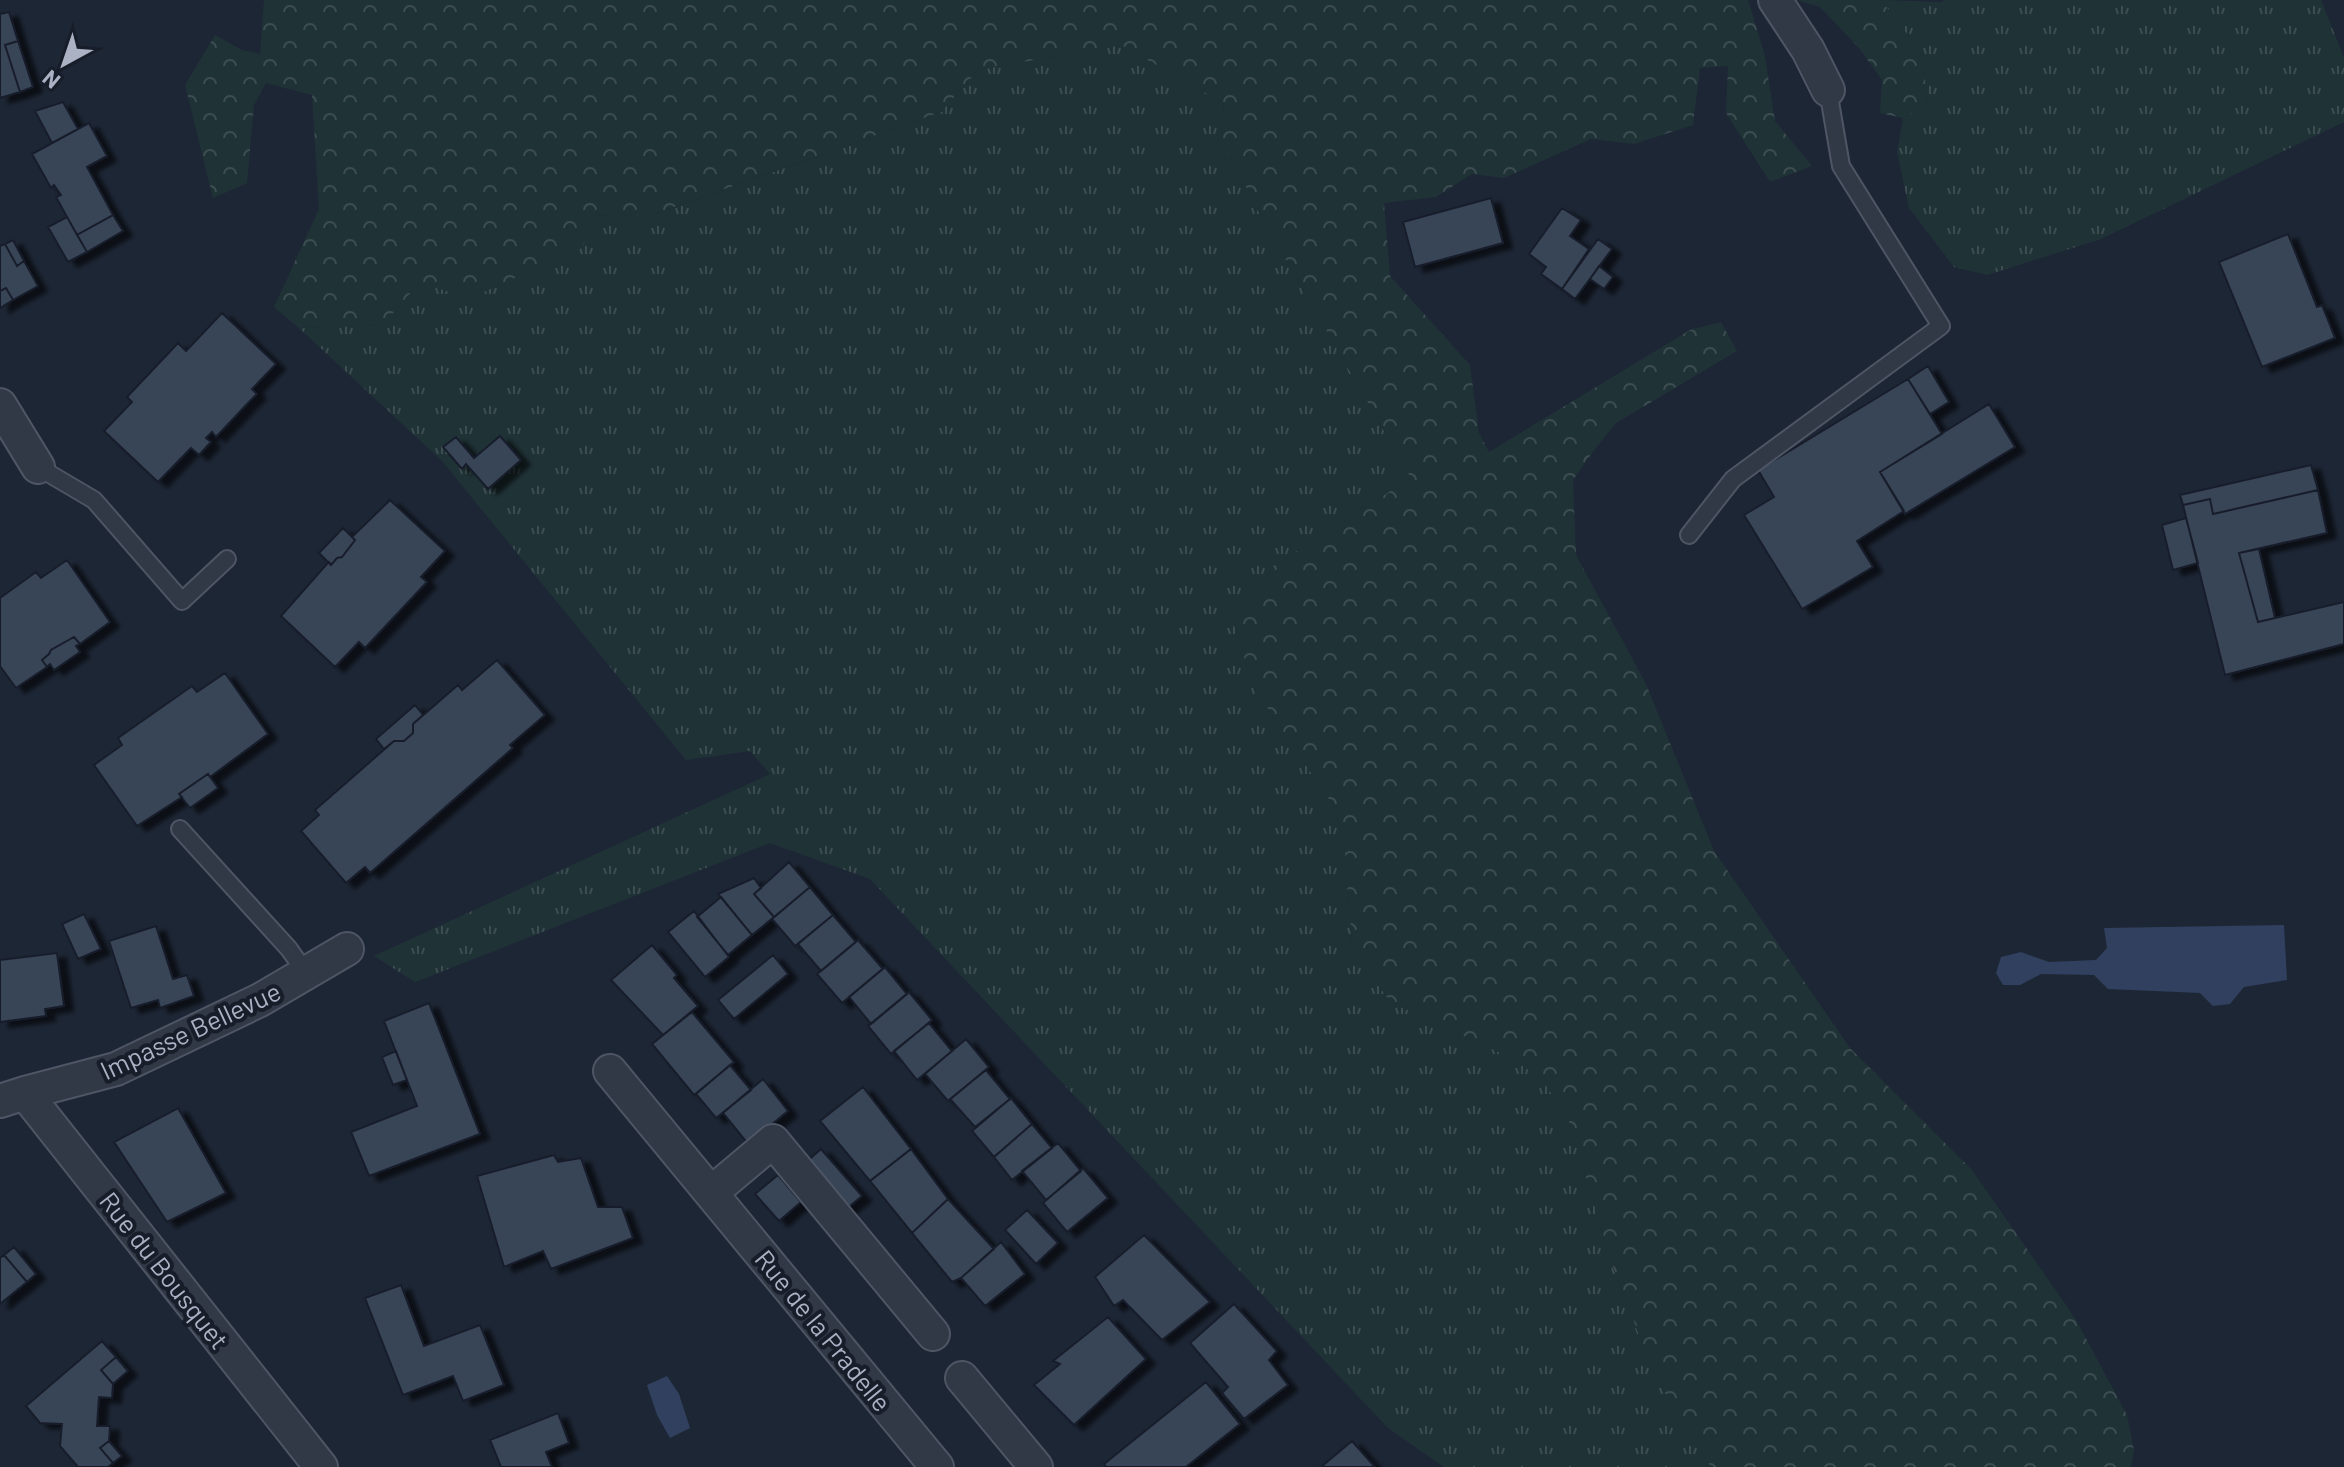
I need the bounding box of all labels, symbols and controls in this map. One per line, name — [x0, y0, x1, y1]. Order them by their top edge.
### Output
north arrow — [24, 24, 104, 104]
text: N — [37, 65, 64, 95]
street label: Impasse Bellevue — [95, 975, 285, 1085]
street label: Rue du Bousquet — [94, 1185, 236, 1355]
street label: Rue de la Pradelle — [749, 1243, 899, 1417]

